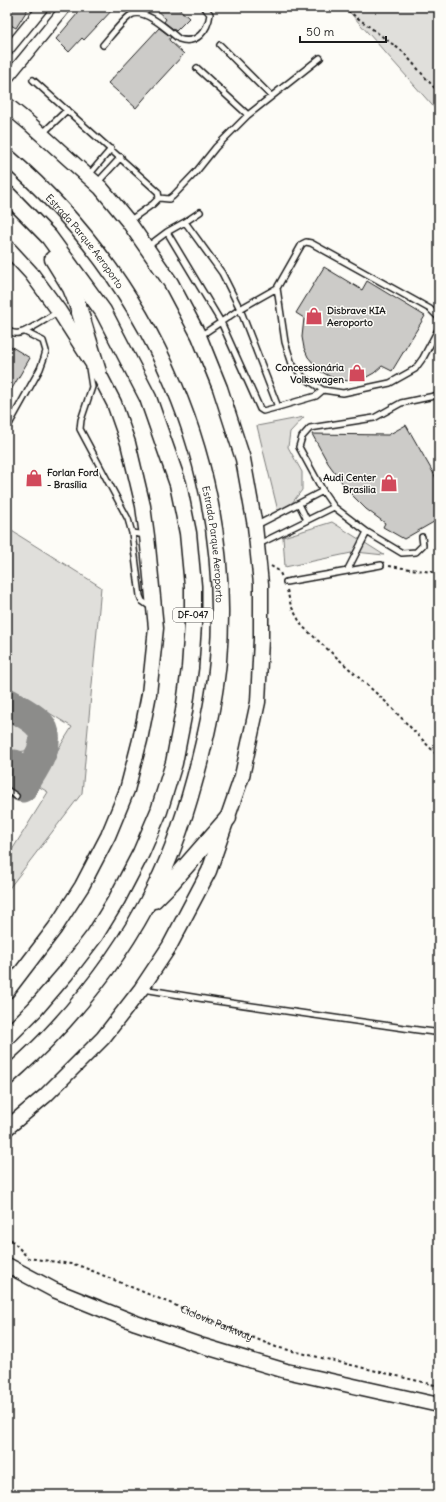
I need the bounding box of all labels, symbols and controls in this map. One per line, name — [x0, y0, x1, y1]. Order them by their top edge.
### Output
scale bar — [300, 18, 386, 44]
text: 50 m — [306, 24, 335, 39]
street label: Estrada Parque Aeroporto — [43, 191, 127, 291]
place label: Disbrave KIA Aeroporto — [327, 304, 386, 329]
shop icon: Disbrave KIA Aeroporto — [304, 306, 324, 326]
place label: Concessionária Volkswagen — [275, 361, 344, 386]
shop icon: Concessionária Volkswagen — [347, 363, 367, 383]
place label: Forlan Ford - Brasília — [47, 466, 99, 491]
shop icon: Forlan Ford - Brasília — [24, 468, 44, 488]
place label: Audi Center Brasilia — [323, 471, 377, 496]
shop icon: Audi Center Brasilia — [379, 473, 399, 493]
street label: Estrada Parque Aeroporto — [199, 485, 226, 603]
road number: DF-047 — [173, 608, 213, 622]
street label: Ciclovia Parkway — [179, 1302, 255, 1344]

